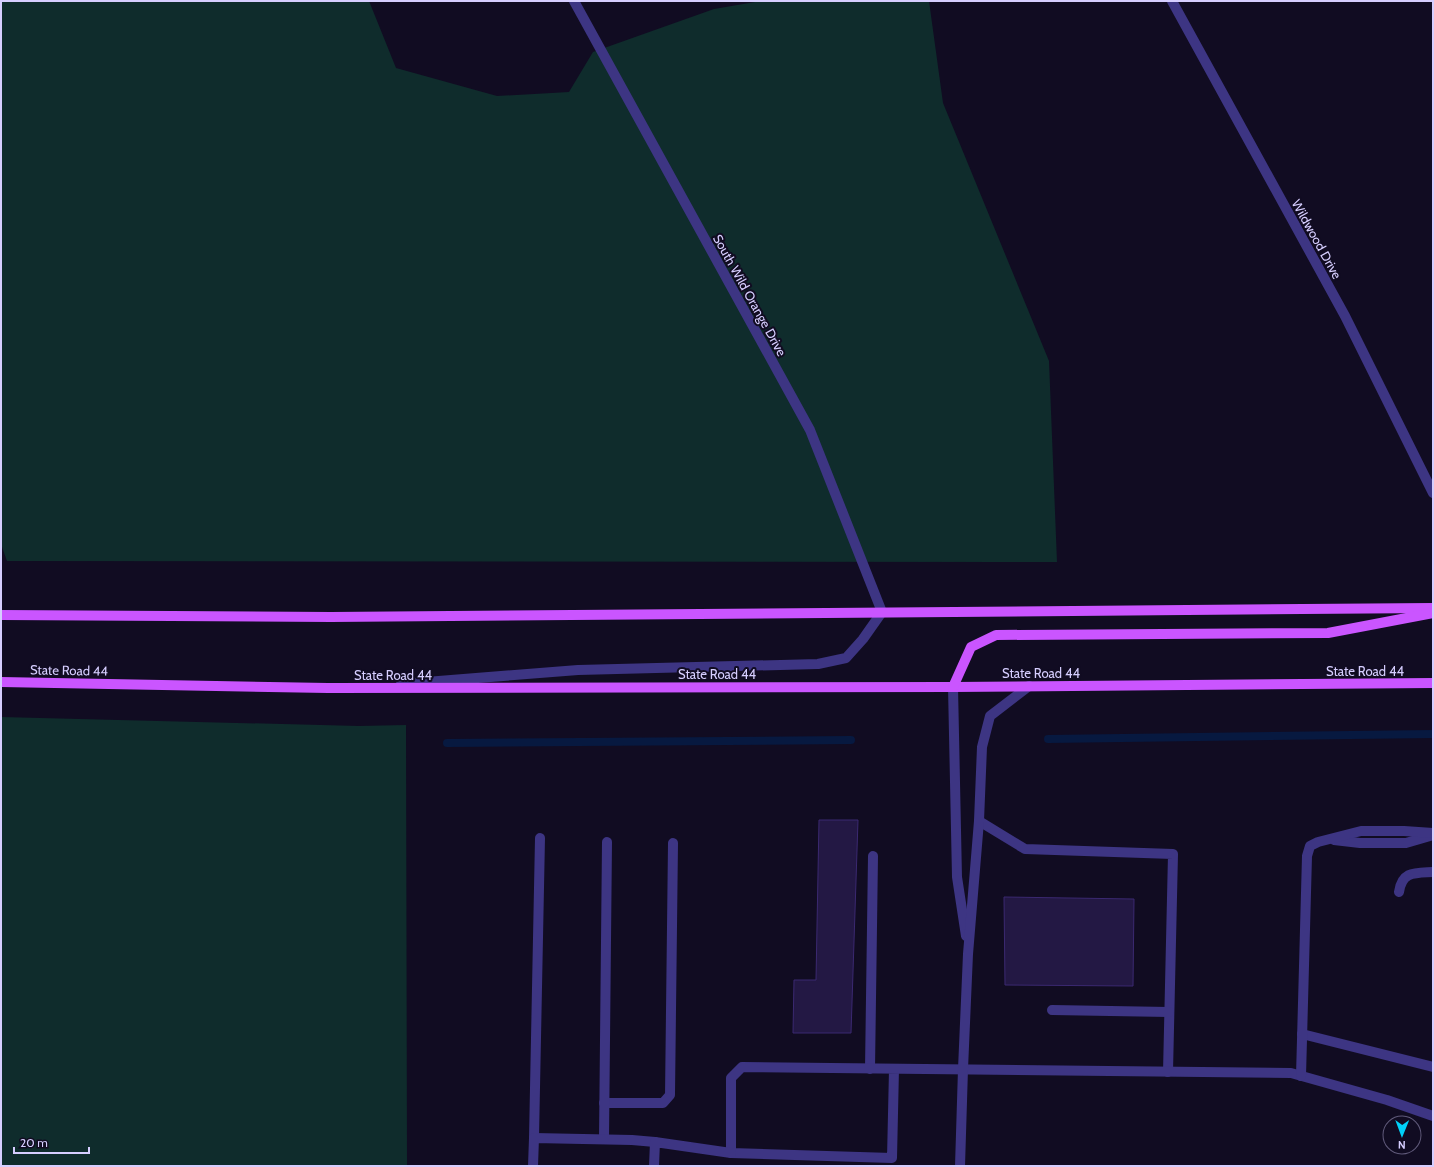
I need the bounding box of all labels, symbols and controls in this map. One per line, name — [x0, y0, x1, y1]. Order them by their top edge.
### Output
street label: Wildwood Drive — [1289, 197, 1346, 282]
street label: South Wild Orange Drive — [710, 231, 790, 359]
street label: State Road 44 — [30, 661, 109, 679]
street label: State Road 44 — [1326, 663, 1404, 679]
street label: State Road 44 — [1002, 665, 1080, 681]
street label: State Road 44 — [678, 666, 756, 682]
street label: State Road 44 — [354, 667, 432, 683]
north arrow — [1382, 1115, 1422, 1155]
scale bar — [14, 1129, 89, 1155]
text: 20 m — [20, 1135, 48, 1150]
text: N — [1398, 1138, 1406, 1152]

